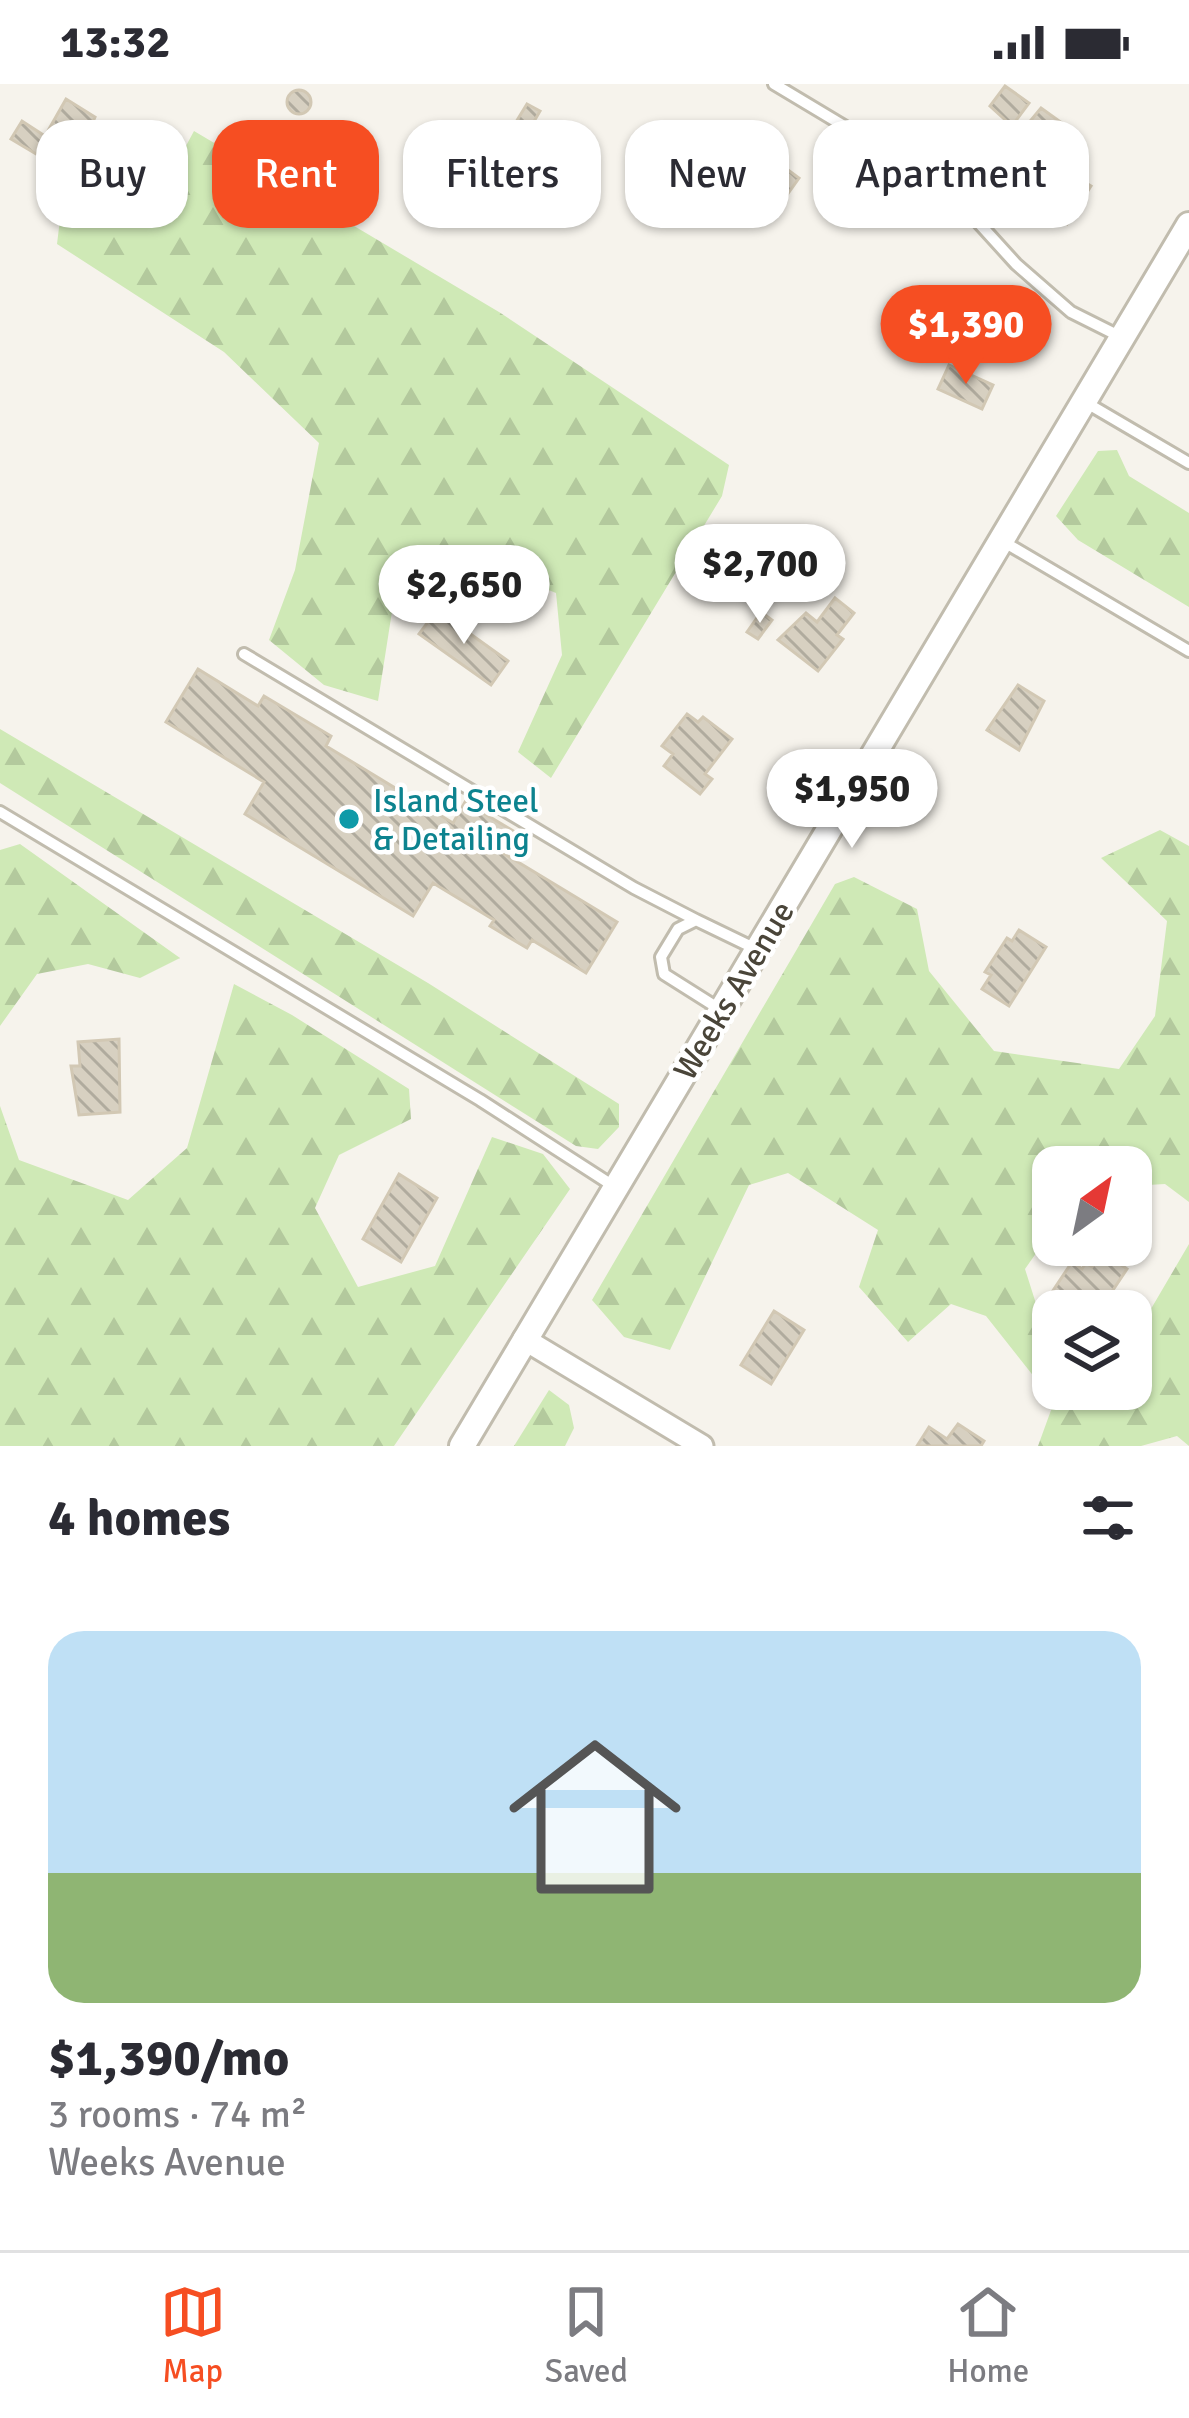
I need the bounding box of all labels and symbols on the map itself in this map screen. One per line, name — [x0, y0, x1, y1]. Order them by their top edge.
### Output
pin: $1,390 — [868, 285, 1064, 387]
pin: $2,700 — [662, 524, 858, 626]
pin: $2,650 — [366, 545, 562, 647]
pin: $1,950 — [754, 749, 950, 851]
place label: Island Steel & Detailing — [373, 781, 539, 860]
marker: Island Steel & Detailing — [336, 806, 362, 832]
street label: Weeks Avenue — [665, 894, 804, 1088]
north arrow — [1032, 1146, 1152, 1266]

